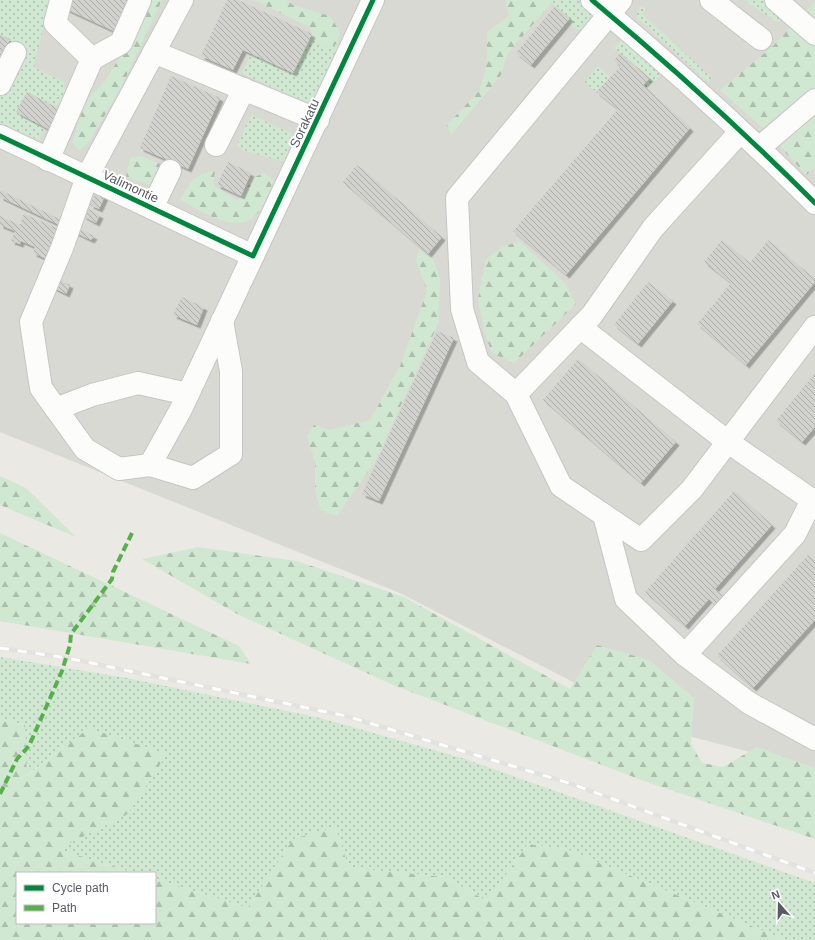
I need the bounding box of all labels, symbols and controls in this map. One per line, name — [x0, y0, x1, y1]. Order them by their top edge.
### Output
street label: Sorakatu — [287, 96, 322, 150]
street label: Valimontie — [101, 167, 161, 206]
legend — [16, 872, 156, 924]
text: Cycle path — [52, 881, 109, 895]
north arrow — [759, 884, 799, 924]
text: N — [770, 888, 781, 902]
text: Path — [52, 901, 77, 915]

